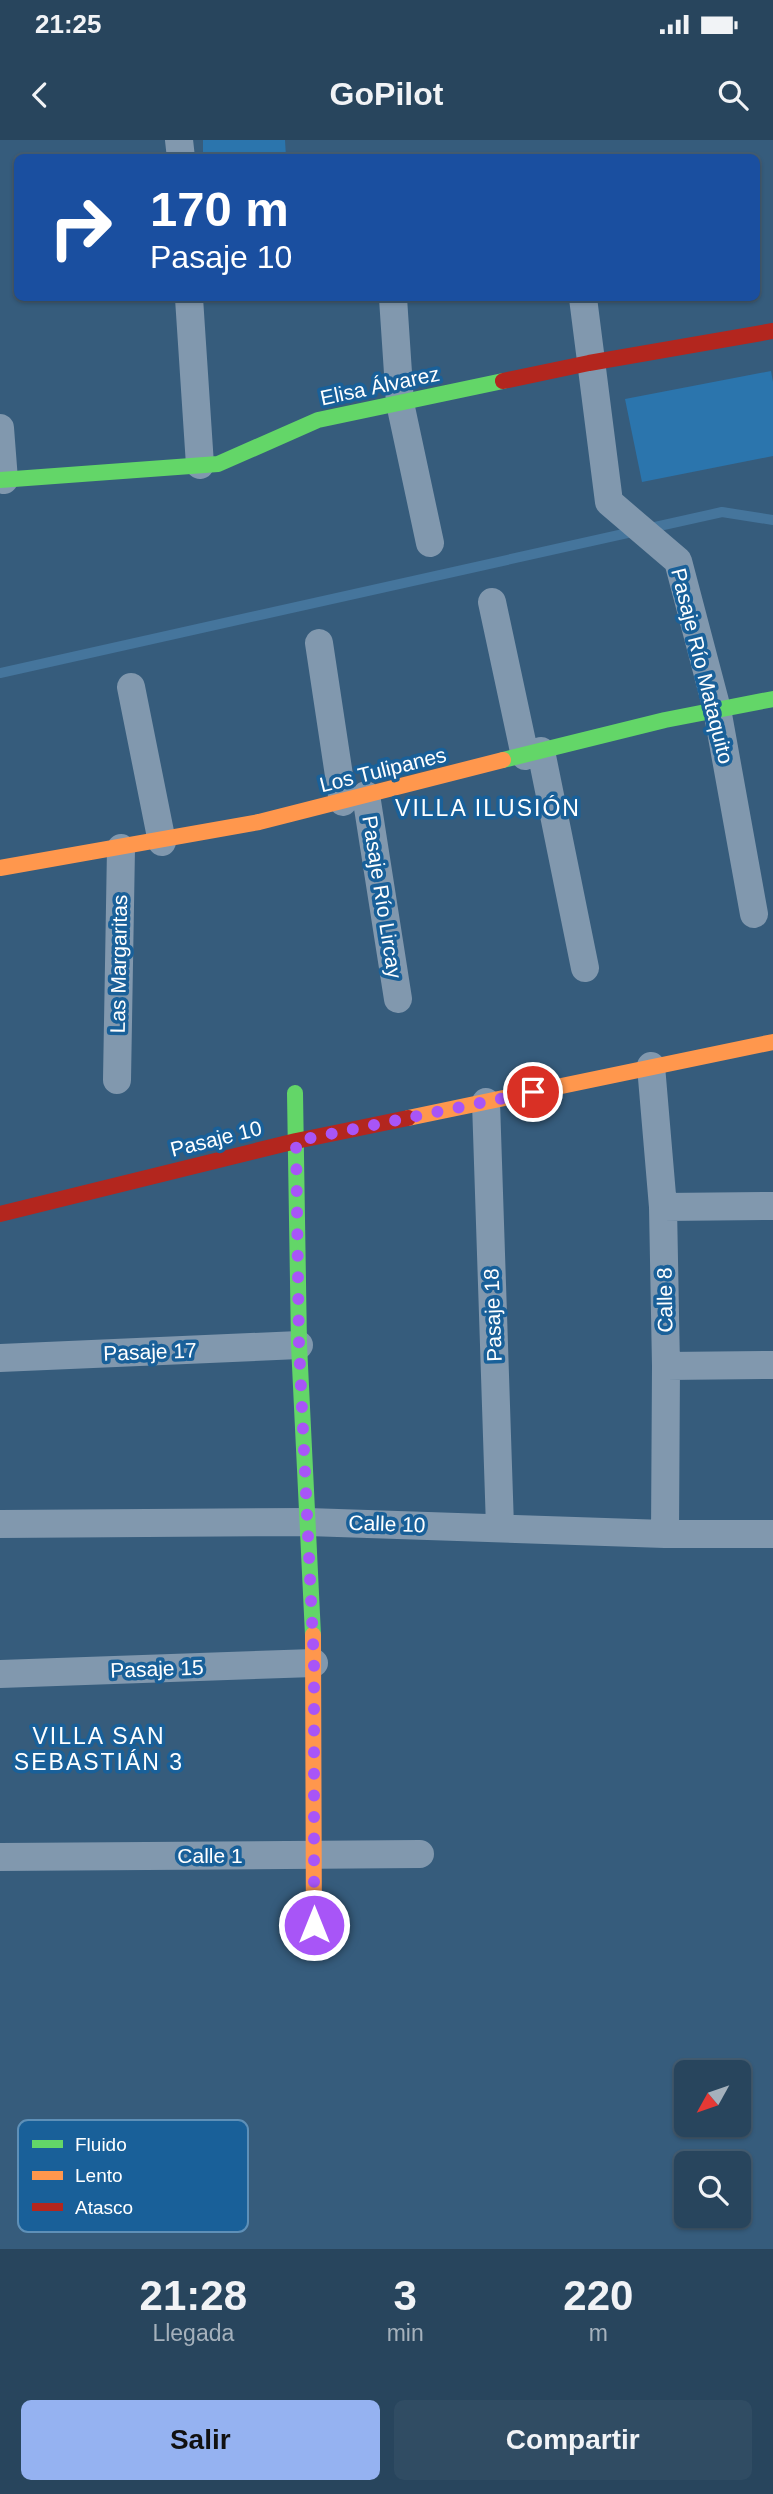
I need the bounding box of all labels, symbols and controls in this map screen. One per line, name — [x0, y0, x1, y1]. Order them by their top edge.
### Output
text: 21:25 — [35, 9, 102, 39]
icon: back — [21, 76, 59, 114]
text: GoPilot — [330, 76, 443, 112]
icon: search — [714, 76, 752, 114]
icon: right — [35, 182, 126, 273]
text: 170 m — [150, 182, 289, 236]
text: Pasaje 10 — [150, 239, 292, 275]
street label: Elisa Álvarez — [318, 362, 442, 409]
street label: Pasaje Río Mataquito — [667, 566, 738, 766]
street label: Los Tulipanes — [317, 743, 449, 796]
district label: VILLA ILUSIÓN — [395, 795, 581, 821]
street label: Pasaje Río Lircay — [358, 814, 407, 980]
street label: Las Margaritas — [106, 894, 131, 1034]
pin — [503, 1062, 563, 1122]
icon: arrive — [514, 1073, 552, 1111]
street label: Pasaje 10 — [168, 1116, 264, 1161]
street label: Calle 8 — [652, 1267, 677, 1333]
street label: Pasaje 18 — [479, 1268, 506, 1362]
street label: Pasaje 17 — [103, 1338, 197, 1365]
street label: Calle 10 — [348, 1511, 426, 1536]
street label: Pasaje 15 — [110, 1655, 204, 1682]
district label: VILLA SAN SEBASTIÁN 3 — [14, 1723, 184, 1775]
street label: Calle 1 — [177, 1844, 243, 1867]
position arrow — [277, 1888, 351, 1962]
north arrow — [674, 2060, 751, 2137]
map controls — [674, 2060, 751, 2228]
legend — [18, 2120, 248, 2232]
text: Fluido — [75, 2134, 127, 2155]
button: search — [674, 2151, 751, 2228]
text: Lento — [75, 2165, 123, 2186]
text: Atasco — [75, 2197, 133, 2218]
text: 21:28 — [140, 2272, 247, 2319]
text: 3 — [393, 2272, 417, 2319]
text: 220 — [563, 2272, 633, 2319]
text: Llegada — [152, 2320, 234, 2346]
text: min — [387, 2320, 424, 2346]
text: m — [589, 2320, 608, 2346]
button: Salir — [21, 2400, 380, 2480]
button: Compartir — [394, 2400, 752, 2480]

